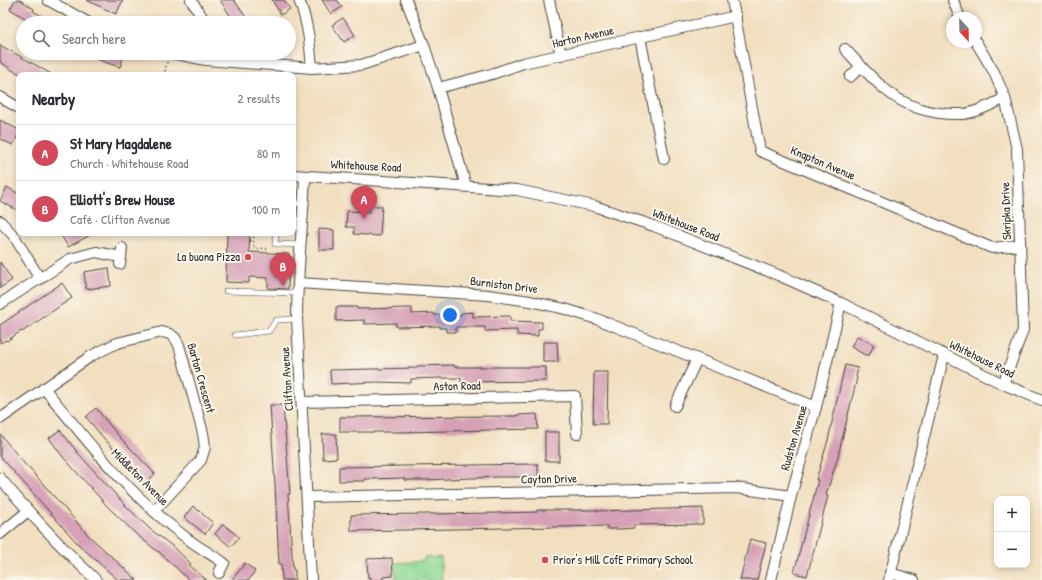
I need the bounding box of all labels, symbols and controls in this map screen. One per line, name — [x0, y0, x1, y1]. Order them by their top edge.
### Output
north arrow — [946, 12, 982, 48]
search box — [16, 16, 296, 60]
street label: Harton Avenue — [551, 21, 615, 52]
icon: search — [30, 27, 52, 49]
text: Search here — [62, 28, 126, 49]
text: Nearby — [32, 87, 75, 110]
text: 2 results — [238, 89, 280, 107]
text: St Mary Magdalene — [70, 133, 172, 154]
street label: Knapton Avenue — [788, 141, 859, 184]
text: A — [42, 144, 48, 162]
text: 80 m — [257, 144, 280, 162]
text: Church · Whitehouse Road — [70, 154, 188, 172]
street label: Whitehouse Road — [330, 155, 402, 176]
street label: Skripka Drive — [996, 182, 1015, 240]
pin: A — [351, 186, 377, 219]
text: Elliott's Brew House — [70, 189, 175, 210]
text: B — [42, 200, 48, 218]
text: 100 m — [252, 200, 280, 218]
street label: Whitehouse Road — [650, 204, 722, 245]
text: Café · Clifton Avenue — [70, 210, 170, 228]
place label: La buona Pizza — [177, 248, 240, 265]
marker: La buona Pizza — [243, 252, 253, 262]
pin: B — [270, 253, 296, 286]
street label: Burniston Drive — [469, 272, 539, 297]
your location — [440, 305, 460, 325]
street label: Whitehouse Road — [947, 335, 1018, 382]
street label: Barton Crescent — [183, 341, 220, 416]
street label: Clifton Avenue — [276, 346, 297, 412]
street label: Aston Road — [433, 377, 481, 394]
street label: Rudston Avenue — [776, 403, 811, 472]
street label: Middleton Avenue — [108, 444, 173, 509]
street label: Cayton Drive — [521, 470, 577, 487]
map controls — [994, 496, 1030, 568]
button: + — [994, 496, 1030, 532]
button: − — [994, 532, 1030, 568]
place label: Prior's Mill CofE Primary School — [553, 551, 694, 568]
marker: Prior's Mill CofE Primary School — [540, 555, 550, 565]

